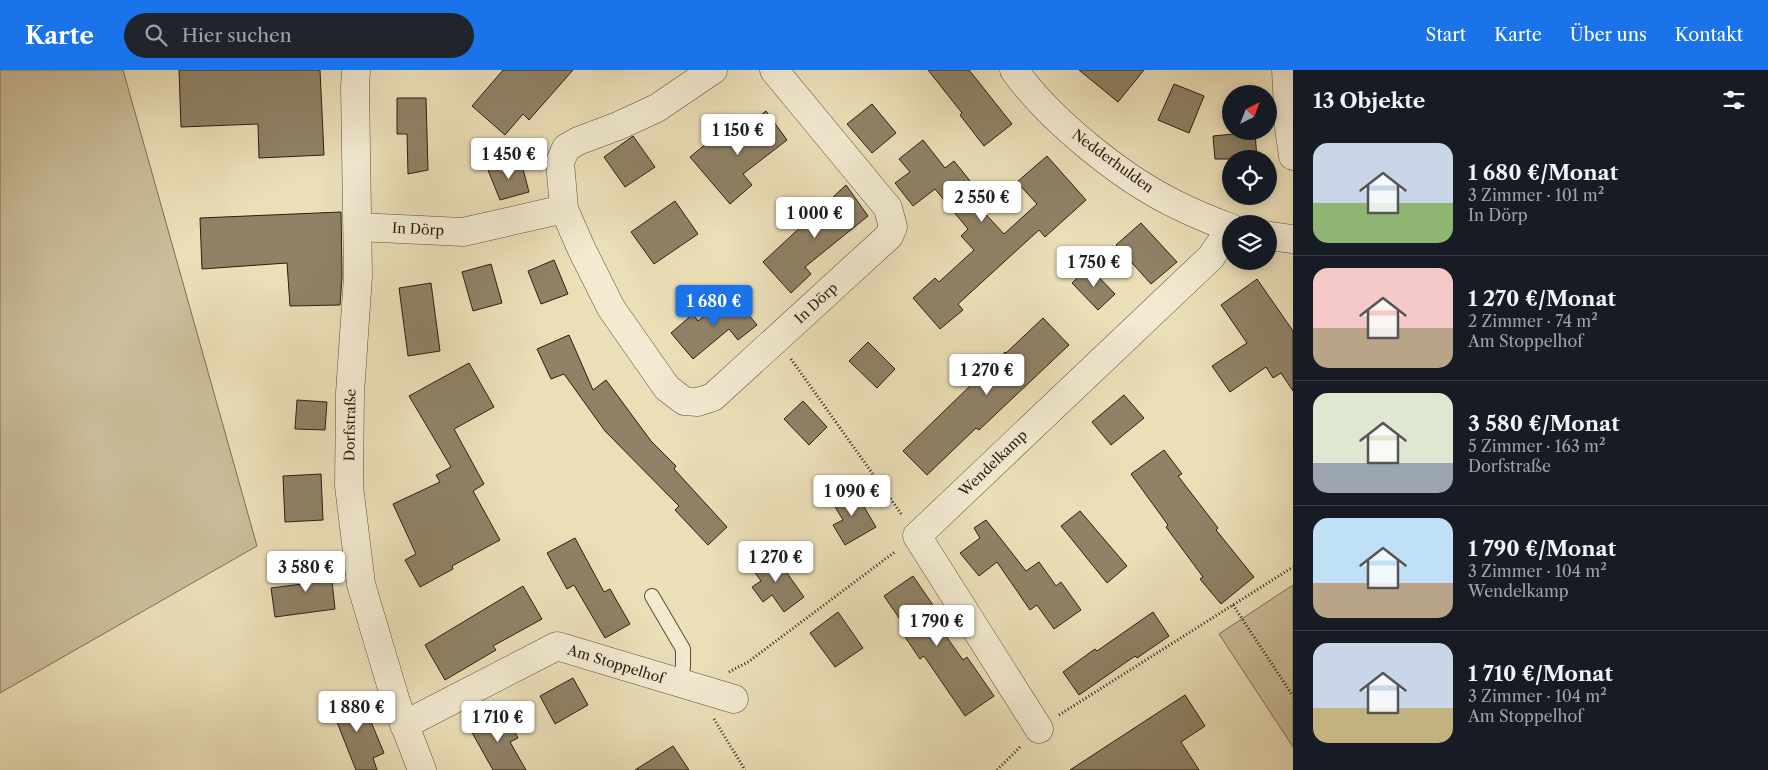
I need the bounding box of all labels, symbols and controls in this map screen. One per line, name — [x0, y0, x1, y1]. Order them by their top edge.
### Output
search box — [124, 13, 474, 58]
text: Karte — [25, 21, 94, 50]
icon: search — [142, 21, 170, 49]
text: Hier suchen — [182, 24, 292, 47]
text: Start — [1426, 24, 1466, 46]
text: Karte — [1494, 24, 1542, 46]
text: Über uns — [1570, 24, 1647, 46]
text: Kontakt — [1675, 24, 1743, 46]
north arrow — [1222, 85, 1278, 140]
map controls — [1222, 85, 1277, 270]
icon: filters — [1720, 86, 1748, 114]
text: 13 Objekte — [1313, 88, 1425, 113]
pin: 1 150 € — [692, 114, 784, 156]
text: 1 150 € — [712, 120, 764, 140]
street label: Nedderhulden — [1069, 125, 1158, 197]
pin: 1 450 € — [463, 138, 555, 180]
text: 1 450 € — [482, 144, 536, 164]
button: locate — [1222, 150, 1277, 205]
text: 1 680 €/Monat — [1468, 160, 1618, 185]
icon: home — [1353, 163, 1413, 223]
pin: 2 550 € — [936, 180, 1028, 223]
text: 3 Zimmer · 101 m² — [1468, 185, 1604, 205]
text: 2 550 € — [954, 187, 1010, 207]
pin: 1 000 € — [769, 196, 861, 239]
text: 1 000 € — [787, 203, 843, 223]
text: In Dörp — [1468, 205, 1528, 225]
button: layers — [1222, 215, 1277, 270]
street label: In Dörp — [391, 219, 445, 239]
pin: 1 750 € — [1048, 246, 1140, 288]
text: 1 750 € — [1068, 252, 1120, 272]
street label: In Dörp — [791, 279, 841, 327]
pin: 1 680 € — [668, 284, 760, 327]
text: 1 270 €/Monat — [1468, 286, 1616, 311]
icon: home — [1353, 288, 1413, 348]
text: 1 680 € — [687, 291, 742, 311]
text: 2 Zimmer · 74 m² — [1468, 311, 1598, 331]
text: Am Stoppelhof — [1468, 331, 1583, 351]
pin: 1 270 € — [941, 354, 1033, 396]
text: 1 270 € — [960, 360, 1014, 380]
street label: Dorfstraße — [340, 388, 360, 461]
text: 3 580 €/Monat — [1468, 411, 1620, 436]
icon: home — [1353, 413, 1413, 473]
street label: Wendelkamp — [954, 426, 1031, 501]
text: 5 Zimmer · 163 m² — [1468, 436, 1605, 456]
text: Dorfstraße — [1468, 456, 1551, 476]
pin: 1 090 € — [806, 474, 898, 517]
text: 1 090 € — [824, 481, 880, 501]
text: 1 790 €/Monat — [1468, 536, 1616, 561]
icon: home — [1353, 538, 1413, 598]
pin: 1 270 € — [730, 540, 822, 583]
text: 1 270 € — [749, 547, 803, 567]
pin: 3 580 € — [260, 550, 352, 593]
text: 3 580 € — [278, 557, 334, 577]
text: 3 Zimmer · 104 m² — [1468, 561, 1607, 581]
text: Wendelkamp — [1468, 581, 1569, 601]
pin: 1 790 € — [891, 604, 983, 647]
text: 1 790 € — [910, 611, 964, 631]
street label: Am Stoppelhof — [564, 640, 669, 688]
text: 1 710 €/Monat — [1468, 661, 1613, 686]
icon: home — [1353, 663, 1413, 723]
text: 3 Zimmer · 104 m² — [1468, 686, 1607, 706]
pin: 1 880 € — [311, 690, 403, 733]
text: 1 880 € — [329, 697, 385, 717]
pin: 1 710 € — [452, 700, 544, 743]
text: Am Stoppelhof — [1468, 706, 1583, 726]
text: 1 710 € — [473, 707, 523, 727]

